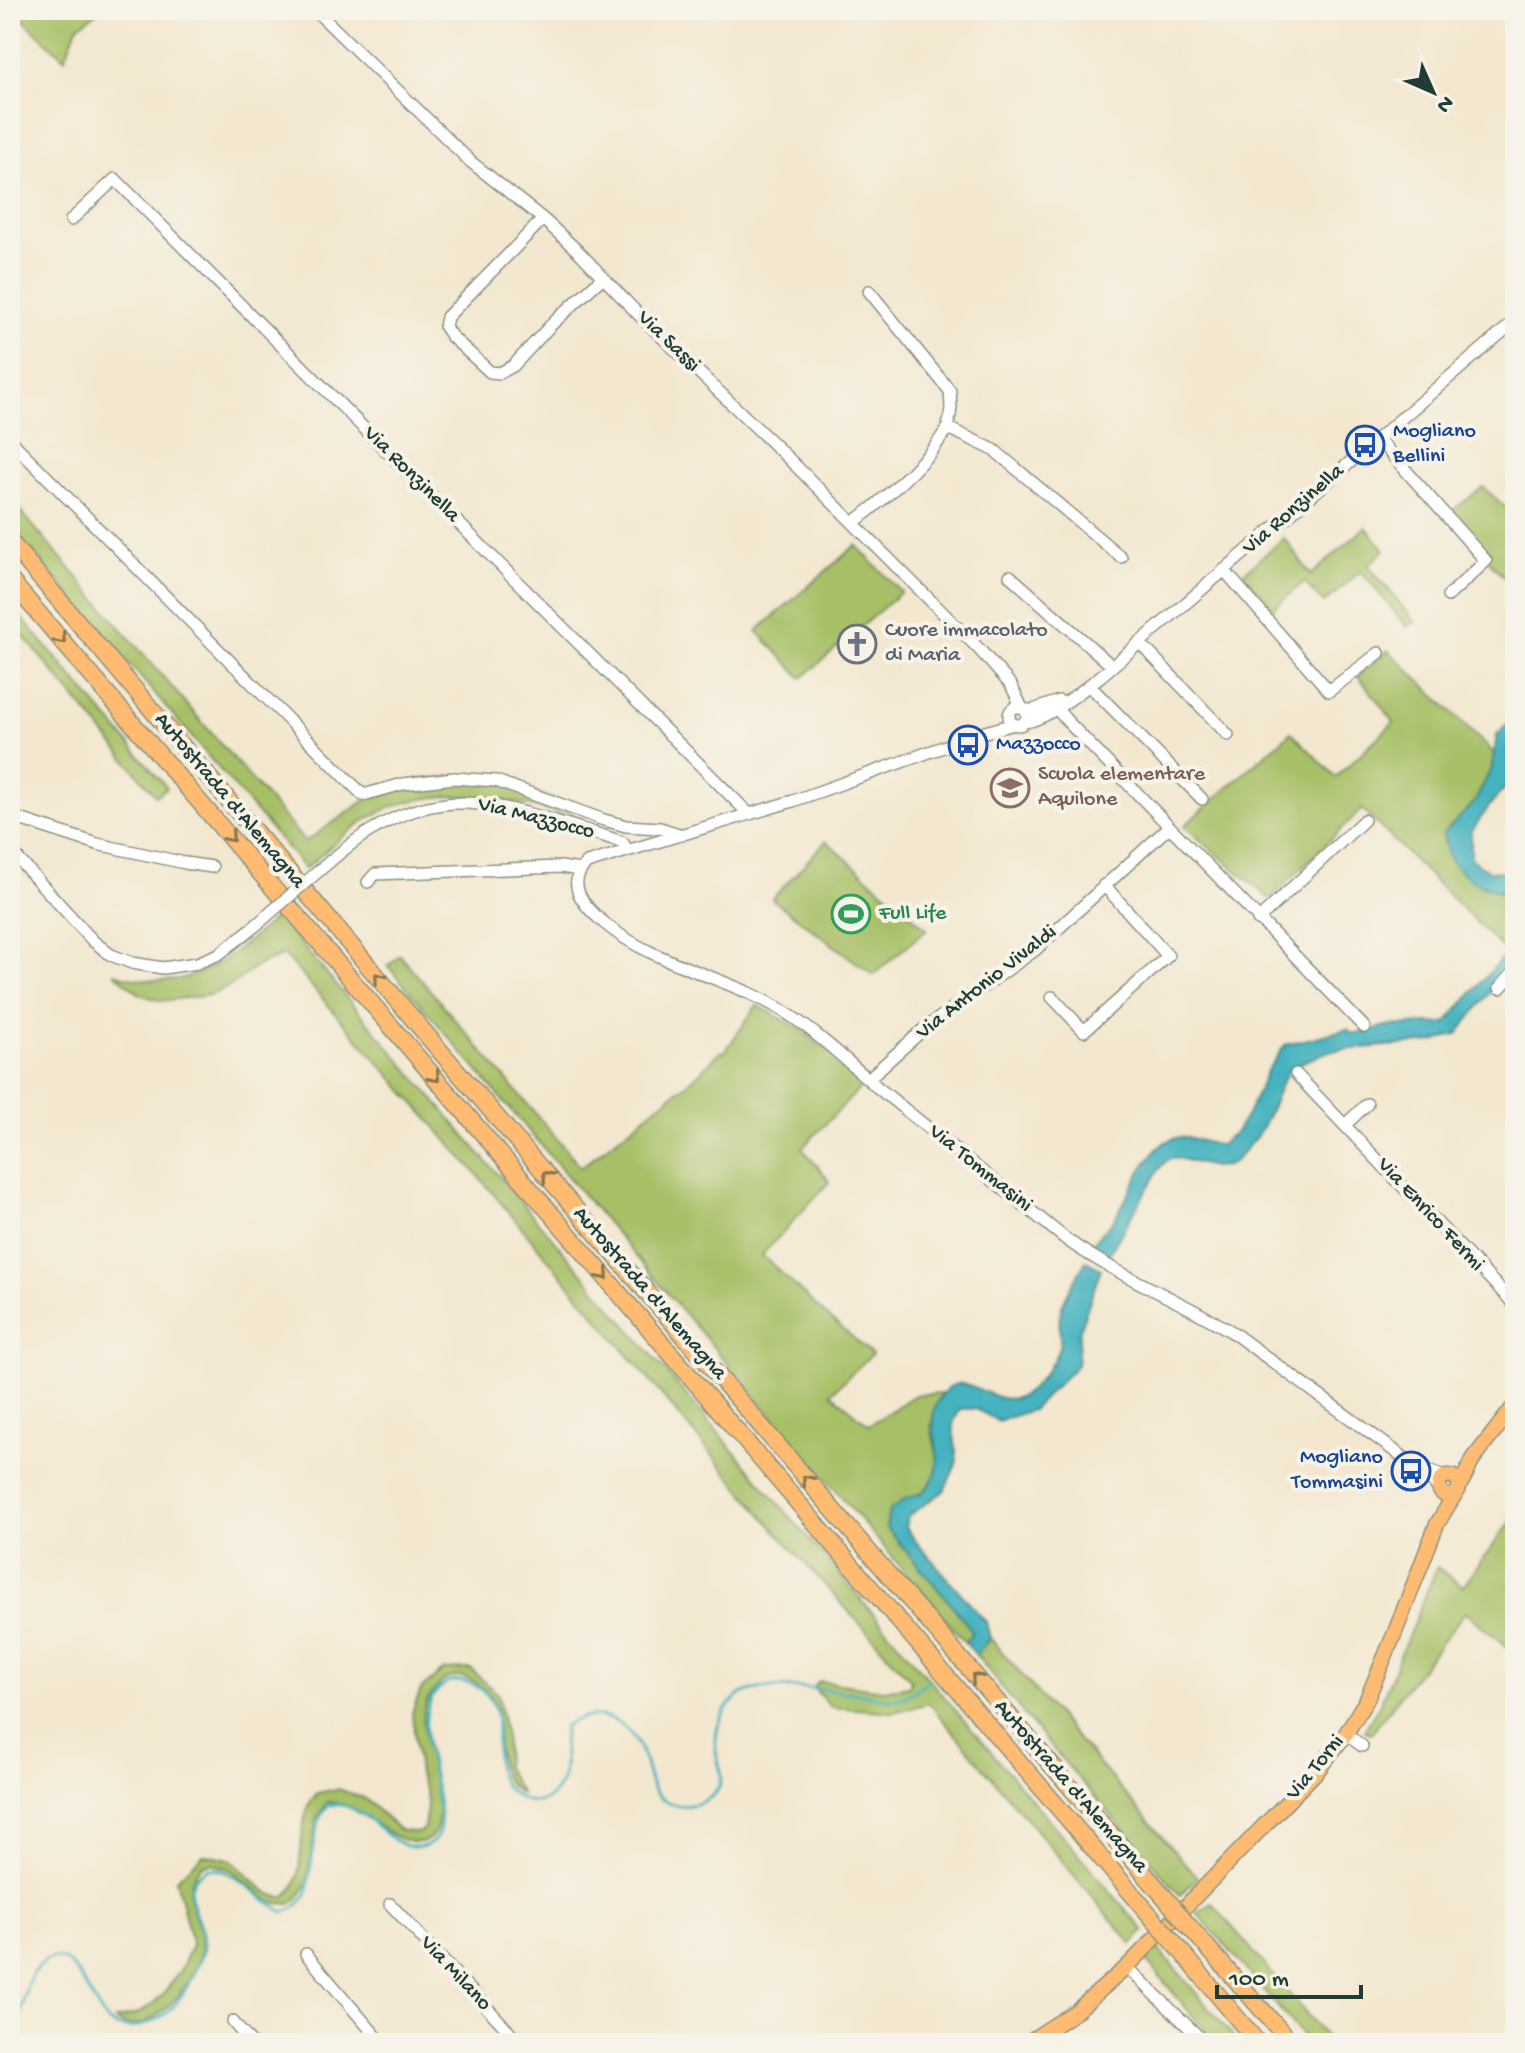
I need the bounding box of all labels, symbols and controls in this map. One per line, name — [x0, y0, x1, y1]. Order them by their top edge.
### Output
north arrow — [1393, 52, 1473, 132]
text: N — [1430, 89, 1459, 118]
street label: Via Sassi — [630, 305, 705, 378]
place label: Mogliano Bellini — [1392, 419, 1476, 470]
street label: Via Ronzinella — [357, 421, 465, 529]
bus stop icon: Mogliano Bellini — [1344, 424, 1386, 466]
street label: Via Ronzinella — [1237, 458, 1351, 562]
place label: Cuore immacolato di Maria — [885, 618, 1048, 669]
church icon: Cuore immacolato di Maria — [836, 623, 878, 665]
one-way arrow — [51, 630, 66, 645]
street label: Autostrada d'Alemagna — [148, 708, 311, 895]
bus stop icon: Mazzocco — [947, 724, 989, 766]
place label: Mazzocco — [996, 732, 1081, 758]
place label: Scuola elementare Aquilone — [1038, 762, 1206, 813]
school or university icon: Scuola elementare Aquilone — [989, 767, 1031, 809]
street label: Via Mazzocco — [474, 792, 597, 846]
one-way arrow — [220, 828, 234, 842]
sports icon: Full Life — [830, 893, 872, 935]
place label: Full Life — [878, 901, 947, 927]
street label: Via Antonio Vivaldi — [911, 920, 1063, 1047]
one-way arrow — [374, 973, 389, 987]
one-way arrow — [425, 1068, 440, 1083]
street label: Via Tommasini — [922, 1119, 1037, 1219]
street label: Via Enrico Fermi — [1370, 1152, 1489, 1277]
one-way arrow — [543, 1170, 557, 1185]
street label: Autostrada d'Alemagna — [566, 1202, 732, 1387]
one-way arrow — [594, 1266, 609, 1280]
place label: Mogliano Tommasini — [1290, 1445, 1383, 1496]
bus stop icon: Mogliano Tommasini — [1390, 1450, 1432, 1492]
one-way arrow — [802, 1475, 817, 1489]
one-way arrow — [971, 1672, 986, 1687]
street label: Autostrada d'Alemagna — [987, 1695, 1153, 1880]
street label: Via Torni — [1281, 1730, 1351, 1807]
street label: Via Milano — [413, 1930, 496, 2017]
scale bar — [1217, 1949, 1361, 1999]
text: 100 m — [1228, 1966, 1289, 1995]

